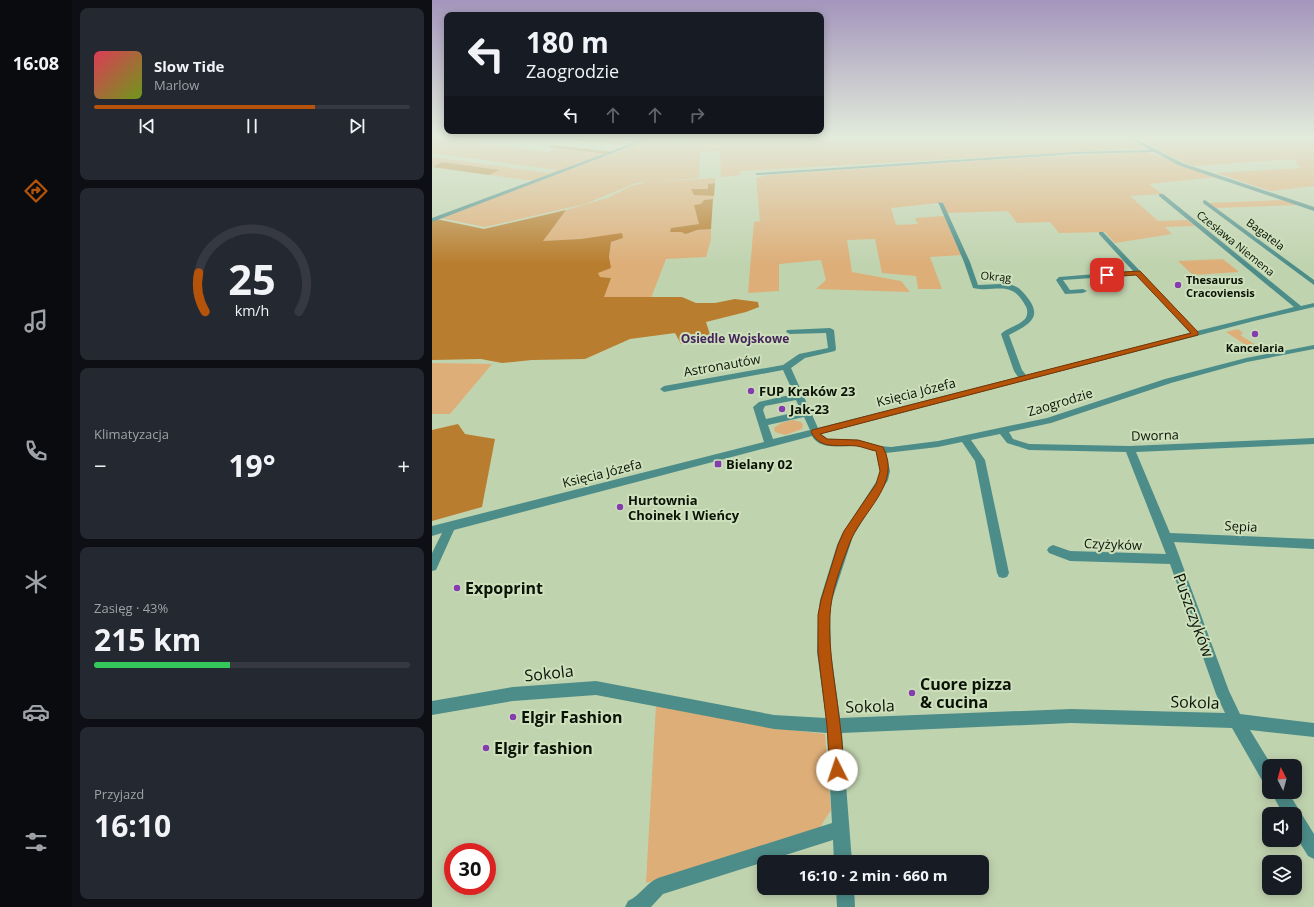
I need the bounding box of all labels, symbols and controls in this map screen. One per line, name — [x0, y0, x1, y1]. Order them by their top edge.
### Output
text: 180 m — [526, 23, 609, 61]
icon: left — [460, 28, 512, 80]
text: 16:08 — [13, 51, 59, 75]
text: Slow Tide — [154, 56, 224, 76]
text: Zaogrodzie — [526, 59, 619, 83]
text: Marlow — [154, 76, 199, 94]
icon: left — [560, 104, 582, 126]
icon: ahead — [602, 104, 624, 126]
icon: ahead — [644, 104, 666, 126]
icon: right — [686, 104, 708, 126]
icon: previous — [136, 115, 158, 137]
icon: pause — [241, 115, 263, 137]
icon: next — [346, 115, 368, 137]
icon: directions — [22, 177, 50, 205]
street label: Czesława Niemena — [1194, 207, 1278, 279]
street label: Bagatela — [1244, 215, 1288, 253]
text: 25 — [228, 250, 276, 306]
pin — [1090, 258, 1124, 292]
icon: arrive — [1096, 264, 1118, 286]
street label: Okrąg — [980, 267, 1012, 285]
place label: Thesaurus Cracoviensis — [1186, 272, 1255, 300]
marker: Thesaurus Cracoviensis — [1173, 280, 1183, 290]
text: km/h — [235, 300, 269, 319]
icon: music — [22, 307, 50, 335]
marker: Kancelaria — [1250, 329, 1260, 339]
district label: Osiedle Wojskowe — [681, 330, 789, 347]
place label: Kancelaria — [1226, 340, 1284, 355]
street label: Astronautów — [682, 349, 762, 381]
street label: Księcia Józefa — [874, 373, 958, 411]
place label: FUP Kraków 23 — [759, 382, 855, 400]
street label: Zaogrodzie — [1025, 384, 1095, 420]
marker: FUP Kraków 23 — [746, 386, 756, 396]
place label: Jak-23 — [789, 400, 829, 418]
marker: Jak-23 — [777, 404, 787, 414]
text: Klimatyzacja — [94, 425, 169, 443]
street label: Dworna — [1131, 425, 1179, 445]
icon: phone — [22, 437, 50, 465]
text: 19° — [228, 445, 276, 486]
text: − — [94, 450, 107, 480]
text: + — [397, 450, 410, 480]
street label: Księcia Józefa — [560, 454, 644, 492]
place label: Bielany 02 — [726, 455, 793, 473]
marker: Bielany 02 — [713, 459, 723, 469]
place label: Hurtownia Choinek I Wieńcy — [628, 491, 740, 524]
marker: Hurtownia Choinek I Wieńcy — [615, 502, 625, 512]
street label: Sępia — [1224, 516, 1258, 536]
street label: Czyżyków — [1084, 534, 1142, 554]
icon: climate — [22, 568, 50, 596]
street label: Puszczyków — [1169, 570, 1220, 661]
place label: Expoprint — [465, 577, 543, 599]
marker: Expoprint — [452, 583, 462, 593]
text: Zasięg · 43% — [94, 599, 168, 617]
text: 215 km — [94, 619, 201, 660]
street label: Sokola — [523, 659, 575, 687]
place label: Cuore pizza & cucina — [920, 673, 1012, 713]
marker: Cuore pizza & cucina — [907, 688, 917, 698]
street label: Sokola — [1170, 690, 1220, 714]
street label: Sokola — [845, 694, 895, 718]
icon: car — [22, 698, 50, 726]
place label: Elgir Fashion — [521, 706, 622, 728]
marker: Elgir Fashion — [508, 712, 518, 722]
place label: Elgir fashion — [494, 737, 593, 759]
marker: Elgir fashion — [481, 743, 491, 753]
position arrow — [816, 749, 858, 791]
north arrow — [1262, 759, 1302, 799]
map controls — [1262, 759, 1302, 895]
text: Przyjazd — [94, 785, 144, 803]
text: 16:10 — [94, 805, 171, 846]
button: sound — [1262, 807, 1302, 847]
icon: filters — [22, 828, 50, 856]
speed limit sign: 30 — [444, 843, 496, 895]
button: layers — [1262, 855, 1302, 895]
text: 16:10 · 2 min · 660 m — [799, 865, 947, 885]

